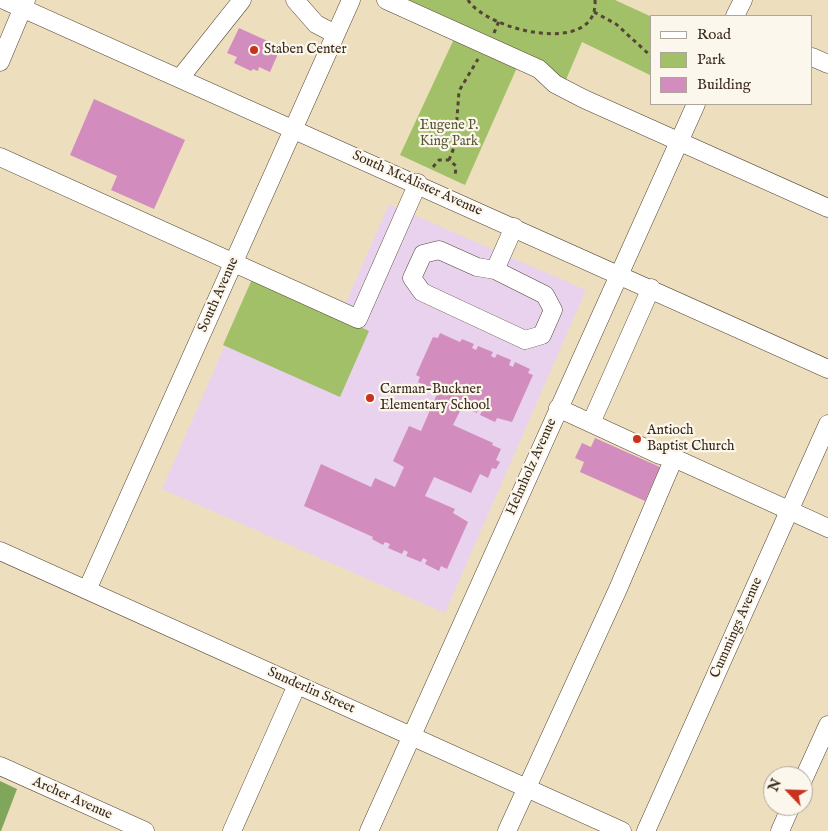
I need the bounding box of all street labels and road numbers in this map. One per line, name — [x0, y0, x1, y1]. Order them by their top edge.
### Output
street label: South McAlister Avenue — [349, 148, 485, 220]
street label: South Avenue — [195, 255, 243, 335]
street label: Helmholz Avenue — [503, 416, 561, 518]
street label: Cummings Avenue — [707, 575, 767, 681]
street label: Sunderlin Street — [265, 664, 357, 718]
street label: Archer Avenue — [30, 774, 114, 824]

